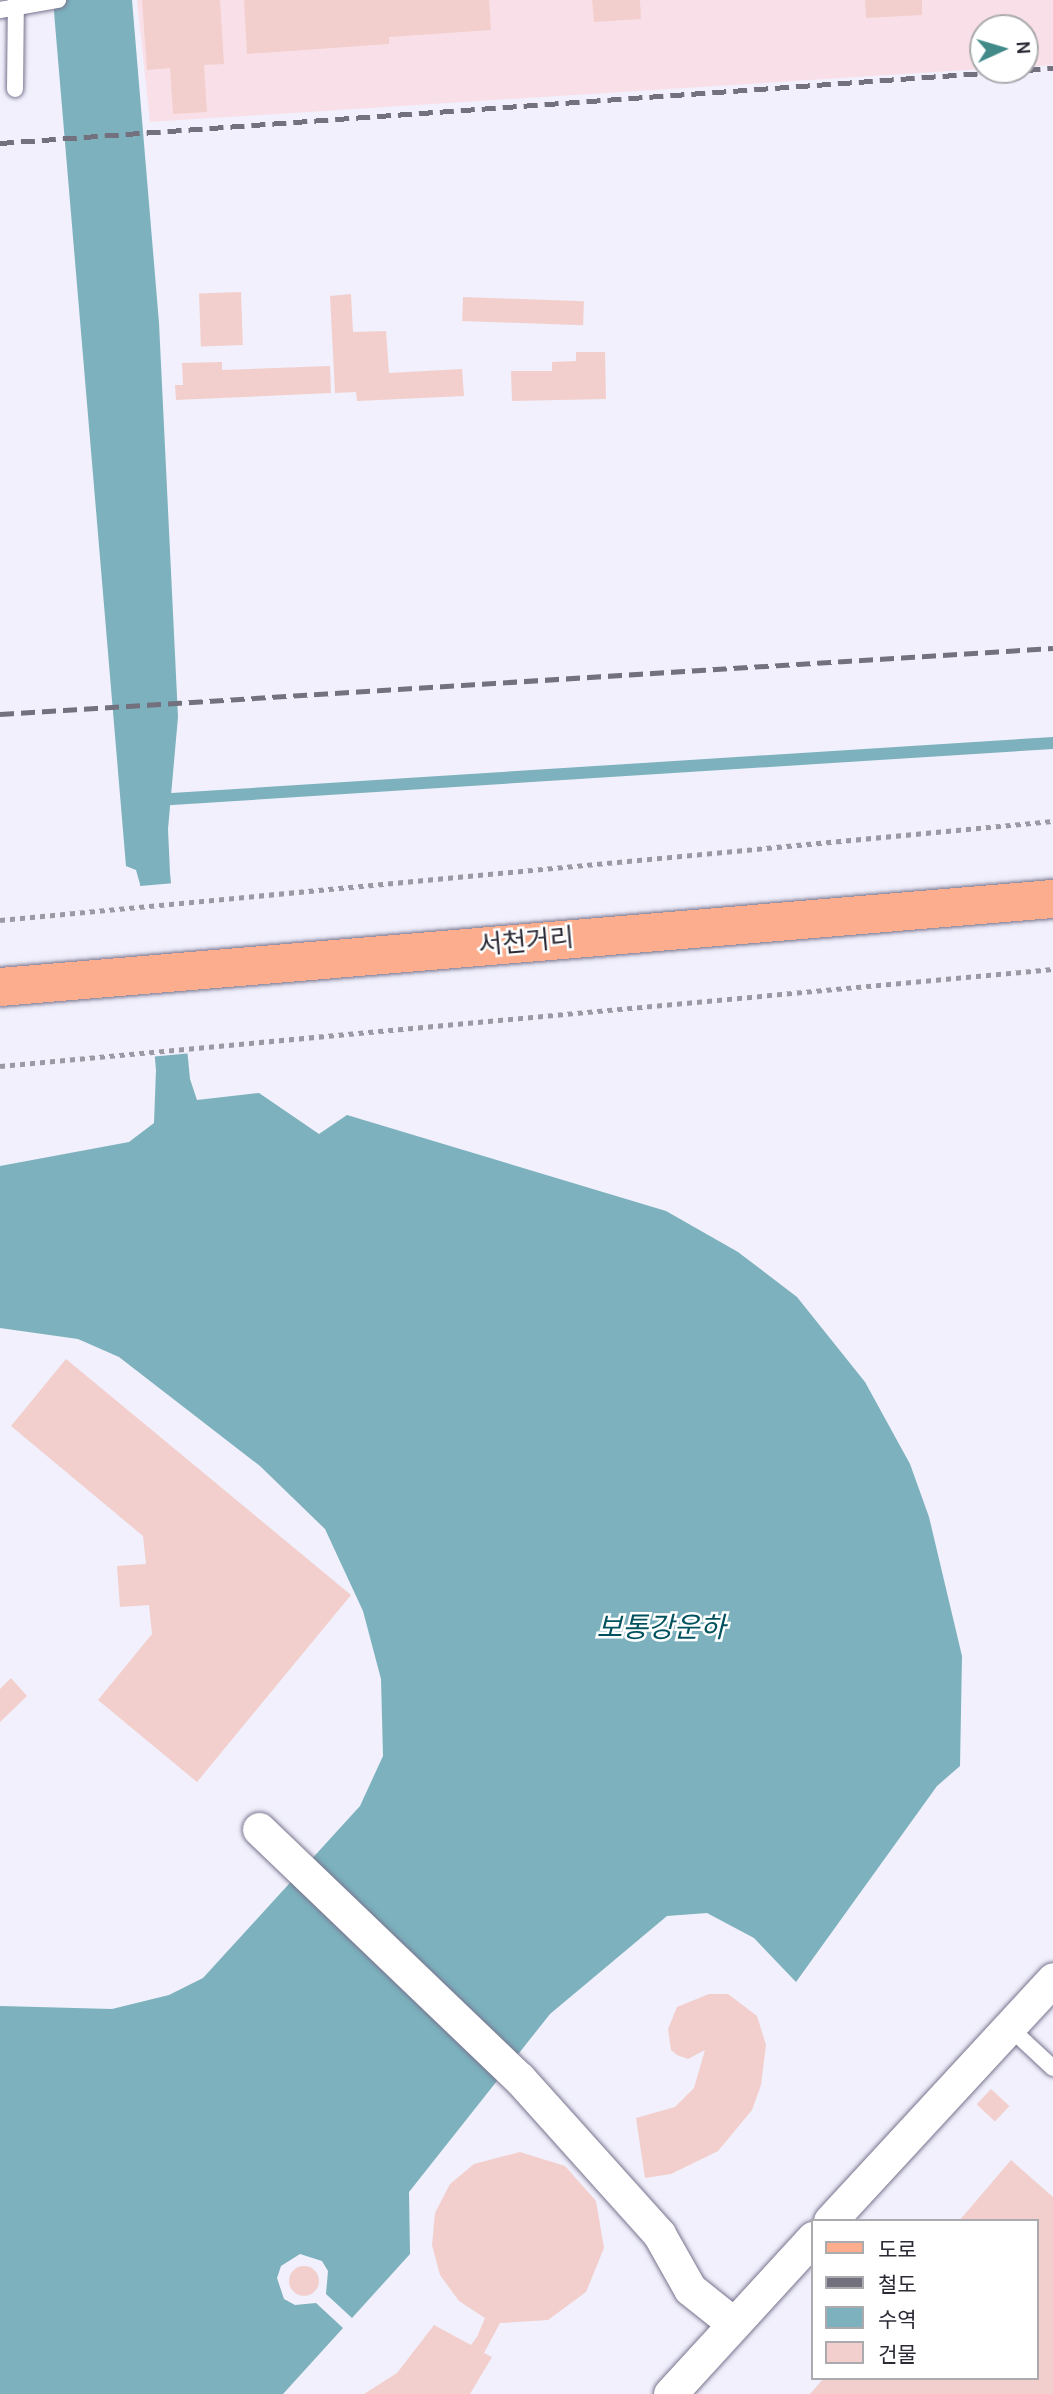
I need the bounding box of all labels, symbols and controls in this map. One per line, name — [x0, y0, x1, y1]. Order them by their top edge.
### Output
north arrow — [969, 14, 1039, 84]
text: N — [1012, 40, 1034, 55]
street label: 서천거리 — [477, 922, 575, 962]
water label: 보통강운하 — [597, 1611, 725, 1645]
legend — [811, 2219, 1039, 2380]
text: 도로 — [878, 2238, 917, 2262]
text: 철도 — [878, 2273, 917, 2297]
text: 수역 — [878, 2308, 917, 2332]
text: 건물 — [878, 2343, 917, 2367]

